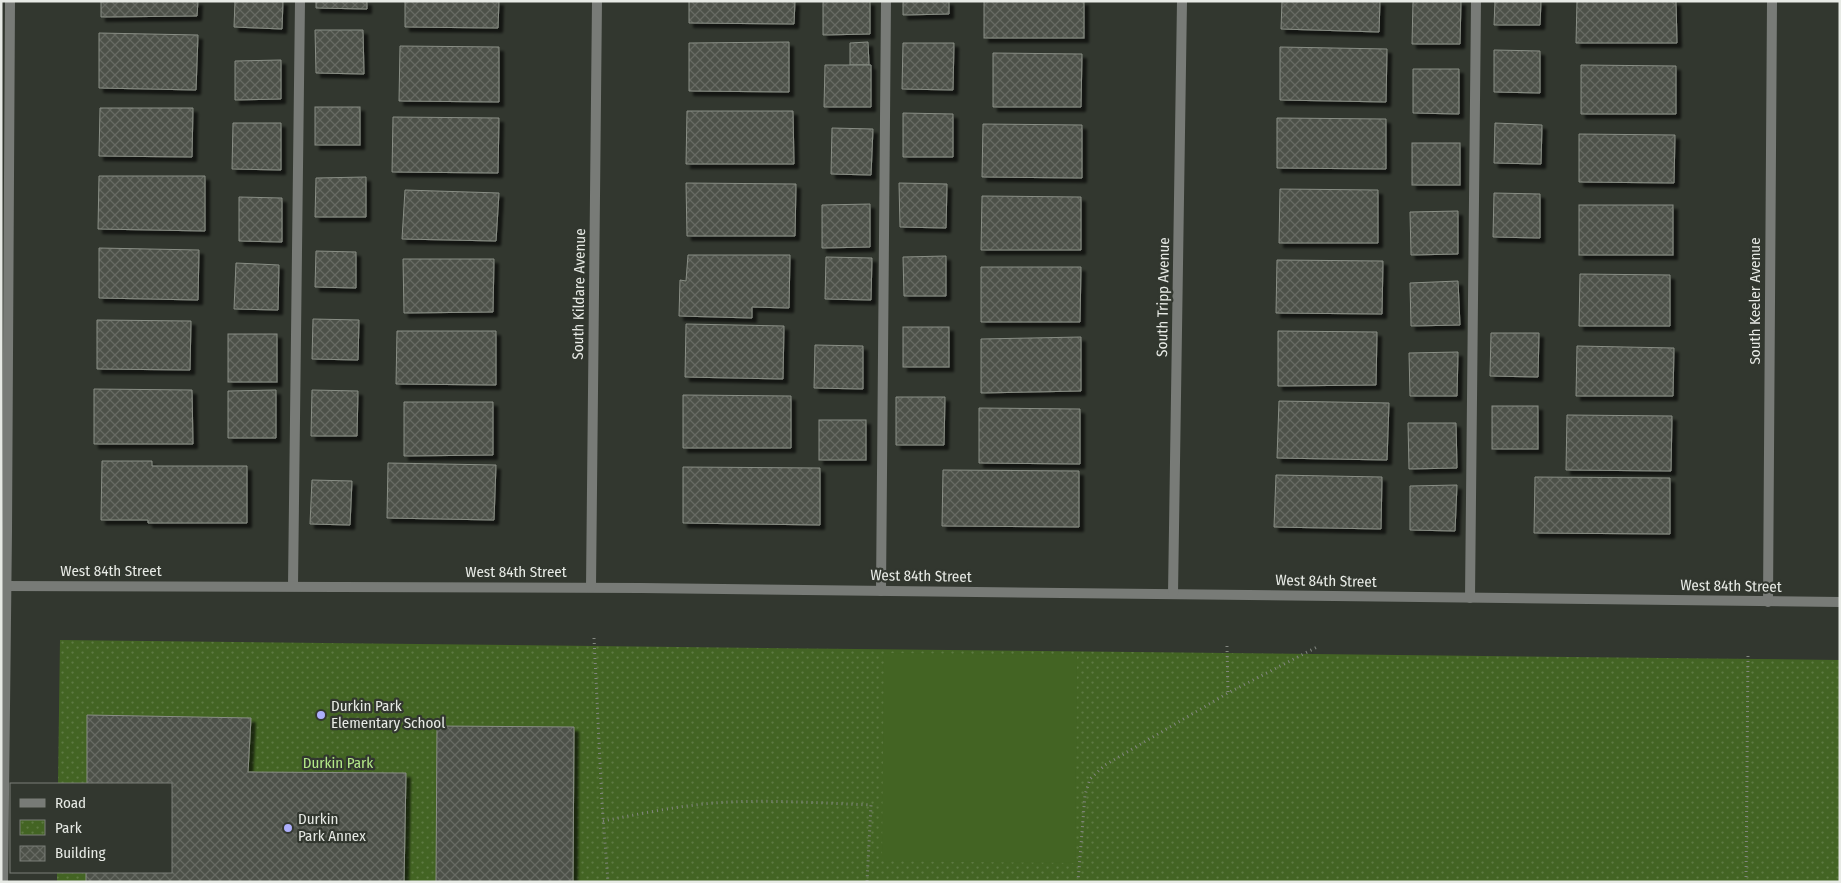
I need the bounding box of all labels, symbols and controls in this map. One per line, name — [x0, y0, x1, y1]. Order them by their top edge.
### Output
street label: South Kildare Avenue — [569, 228, 589, 360]
street label: South Tripp Avenue — [1153, 237, 1173, 357]
street label: South Keeler Avenue — [1746, 237, 1764, 365]
street label: West 84th Street — [60, 562, 162, 580]
street label: West 84th Street — [465, 563, 567, 581]
street label: West 84th Street — [870, 566, 972, 586]
street label: West 84th Street — [1275, 571, 1377, 591]
street label: West 84th Street — [1680, 576, 1782, 596]
place label: Durkin Park Elementary School — [331, 697, 445, 732]
marker: Durkin Park Elementary School — [315, 709, 327, 721]
park label: Durkin Park — [303, 754, 373, 772]
legend — [10, 783, 172, 873]
text: Road — [55, 794, 86, 812]
place label: Durkin Park Annex — [298, 810, 366, 845]
text: Park — [55, 819, 82, 837]
marker: Durkin Park Annex — [282, 822, 294, 834]
text: Building — [55, 844, 106, 862]

